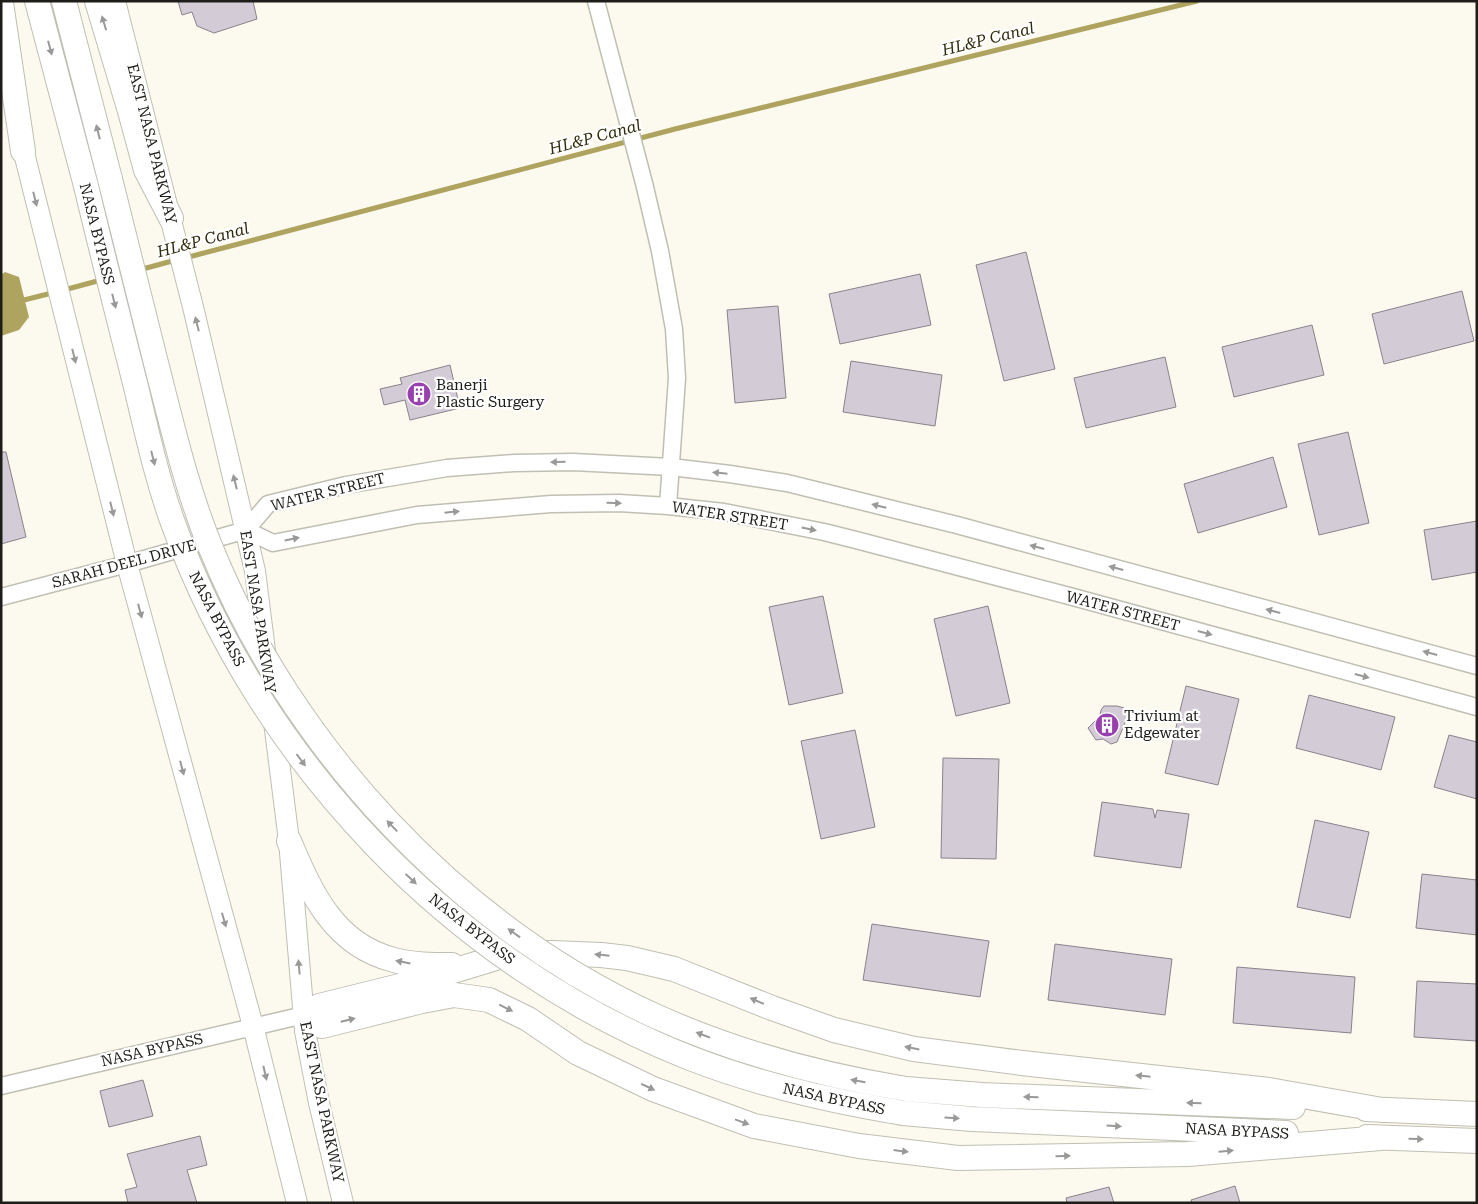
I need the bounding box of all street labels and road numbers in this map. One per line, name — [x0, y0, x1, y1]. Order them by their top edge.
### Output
street label: EAST NASA PARKWAY — [123, 62, 181, 227]
street label: NASA BYPASS — [76, 181, 118, 287]
street label: WATER STREET — [269, 469, 387, 515]
street label: WATER STREET — [671, 498, 789, 534]
street label: EAST NASA PARKWAY — [236, 529, 280, 696]
street label: SARAH DEEL DRIVE — [50, 536, 198, 592]
street label: NASA BYPASS — [185, 568, 249, 670]
street label: WATER STREET — [1064, 587, 1182, 635]
street label: NASA BYPASS — [425, 890, 519, 968]
street label: EAST NASA PARKWAY — [296, 1019, 348, 1185]
street label: NASA BYPASS — [99, 1029, 205, 1071]
street label: NASA BYPASS — [781, 1079, 887, 1119]
street label: NASA BYPASS — [1184, 1119, 1290, 1143]

